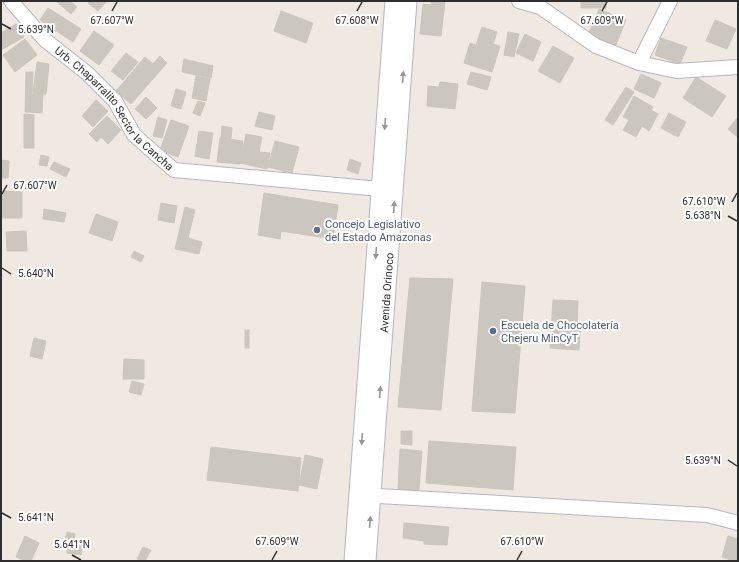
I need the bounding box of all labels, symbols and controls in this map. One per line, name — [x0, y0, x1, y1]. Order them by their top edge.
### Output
text: 67.607°W — [90, 15, 134, 26]
text: 67.608°W — [335, 15, 379, 26]
text: 67.609°W — [580, 15, 624, 26]
text: 5.639°N — [18, 24, 54, 35]
street label: Urb. Chaparralito Sector la Cancha — [52, 44, 176, 173]
one-way arrow — [399, 71, 406, 83]
one-way arrow — [382, 118, 389, 130]
text: 67.607°W — [13, 180, 57, 191]
text: 67.610°W — [682, 196, 726, 207]
one-way arrow — [390, 201, 397, 213]
text: 5.638°N — [685, 210, 721, 221]
place label: Concejo Legislativo del Estado Amazonas — [325, 218, 432, 244]
marker: Concejo Legislativo del Estado Amazonas — [312, 225, 322, 235]
one-way arrow — [372, 247, 379, 259]
street label: Avenida Orinoco — [378, 252, 397, 333]
text: 5.640°N — [18, 268, 54, 279]
place label: Escuela de Chocolatería Chejeru MinCyT — [501, 319, 619, 345]
marker: Escuela de Chocolatería Chejeru MinCyT — [488, 326, 498, 336]
one-way arrow — [376, 386, 383, 398]
one-way arrow — [359, 433, 366, 445]
text: 5.639°N — [685, 455, 721, 466]
text: 5.641°N — [18, 512, 54, 523]
one-way arrow — [367, 516, 374, 528]
text: 67.609°W — [255, 536, 299, 547]
text: 67.610°W — [500, 536, 544, 547]
text: 5.641°N — [54, 539, 90, 550]

